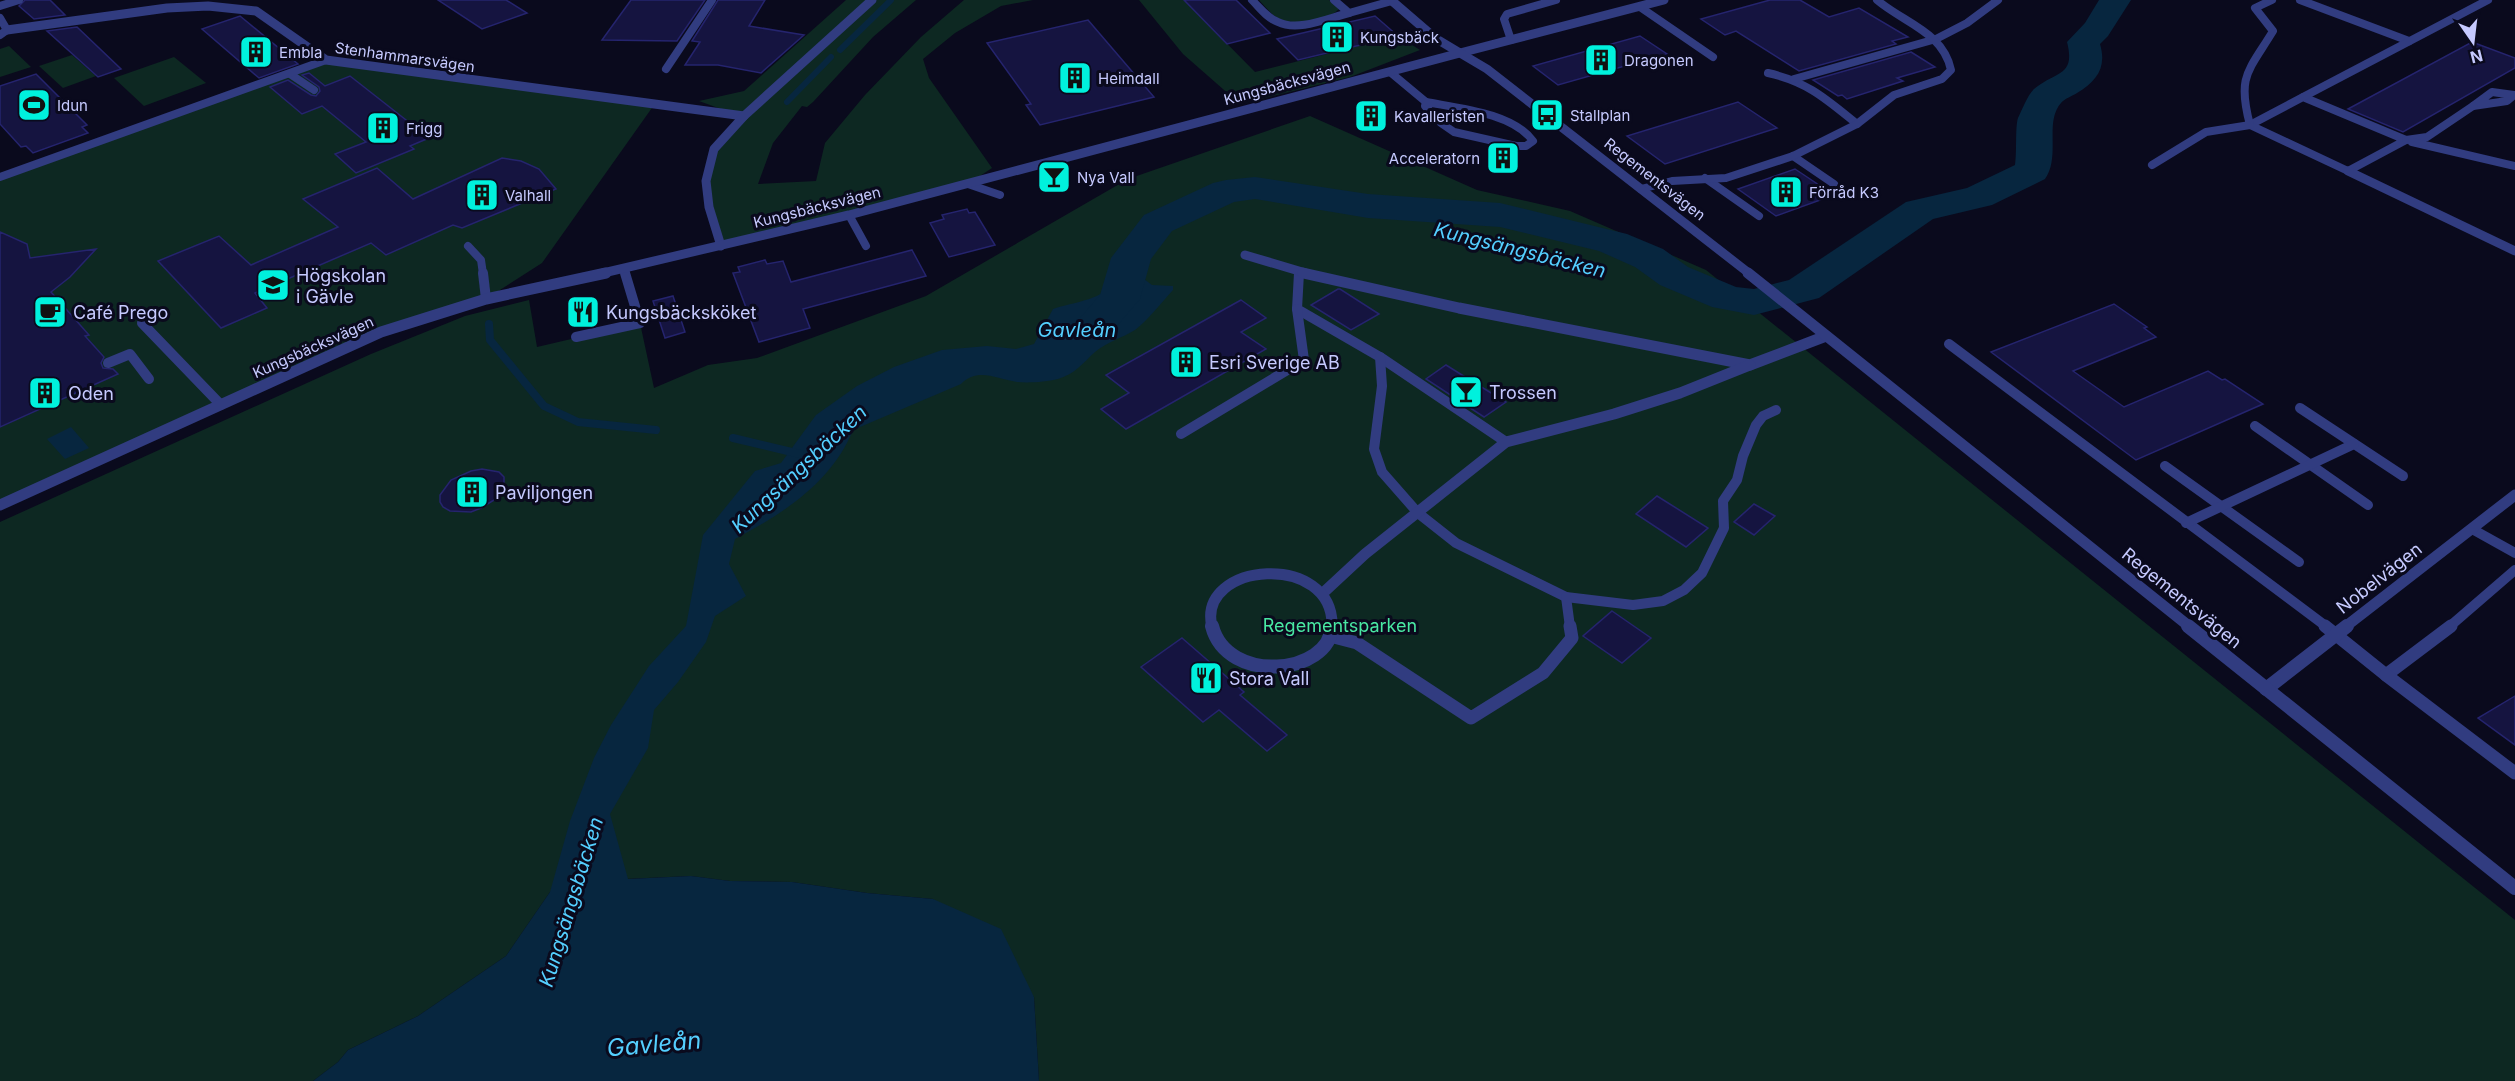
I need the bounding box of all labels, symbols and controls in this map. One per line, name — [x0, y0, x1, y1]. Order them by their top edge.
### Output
north arrow — [2443, 12, 2503, 72]
building icon: Kungsbäck — [1319, 19, 1355, 55]
place label: Kungsbäck — [1360, 28, 1440, 47]
building icon: Embla — [238, 34, 274, 70]
street label: Stenhammarsvägen — [334, 38, 476, 76]
building icon: Dragonen — [1583, 42, 1619, 78]
place label: Embla — [279, 43, 322, 62]
text: N — [2468, 45, 2485, 68]
place label: Dragonen — [1624, 51, 1694, 70]
street label: Kungsbäcksvägen — [1222, 57, 1352, 109]
building icon: Heimdall — [1057, 60, 1093, 96]
place label: Heimdall — [1098, 69, 1160, 88]
sports icon: Idun — [16, 87, 52, 123]
place label: Idun — [57, 96, 88, 115]
bus stop icon: Stallplan — [1529, 97, 1565, 133]
building icon: Kavalleristen — [1353, 98, 1389, 134]
place label: Stallplan — [1570, 106, 1630, 125]
place label: Kavalleristen — [1394, 107, 1485, 126]
building icon: Frigg — [365, 110, 401, 146]
place label: Frigg — [406, 119, 442, 138]
street label: Regementsvägen — [1601, 134, 1709, 224]
building icon: Acceleratorn — [1485, 140, 1521, 176]
place label: Acceleratorn — [1389, 149, 1480, 168]
bar icon: Nya Vall — [1036, 159, 1072, 195]
place label: Nya Vall — [1077, 168, 1135, 187]
building icon: Förråd K3 — [1768, 174, 1804, 210]
building icon: Valhall — [464, 177, 500, 213]
street label: Kungsbäcksvägen — [751, 182, 883, 232]
place label: Förråd K3 — [1809, 183, 1879, 202]
place label: Valhall — [505, 186, 551, 205]
water label: Kungsängsbäcken — [1432, 217, 1608, 283]
place label: Högskolan i Gävle — [296, 265, 386, 307]
school or university icon: Högskolan i Gävle — [255, 267, 291, 303]
cafe icon: Café Prego — [32, 294, 68, 330]
restaurant icon: Kungsbäcksköket — [565, 294, 601, 330]
place label: Café Prego — [73, 302, 168, 323]
place label: Kungsbäcksköket — [606, 302, 757, 323]
street label: Kungsbäcksvägen — [250, 312, 376, 382]
water label: Gavleån — [1038, 318, 1116, 342]
building icon: Esri Sverige AB — [1168, 344, 1204, 380]
place label: Esri Sverige AB — [1209, 352, 1340, 373]
bar icon: Trossen — [1448, 374, 1484, 410]
building icon: Oden — [27, 375, 63, 411]
place label: Trossen — [1489, 382, 1557, 403]
place label: Oden — [68, 383, 114, 404]
water label: Kungsängsbäcken — [726, 400, 872, 538]
building icon: Paviljongen — [454, 474, 490, 510]
place label: Paviljongen — [495, 482, 593, 503]
street label: Nobelvägen — [2332, 538, 2426, 618]
street label: Regementsvägen — [2118, 543, 2246, 653]
park label: Regementsparken — [1263, 615, 1417, 636]
restaurant icon: Stora Vall — [1188, 660, 1224, 696]
place label: Stora Vall — [1229, 668, 1309, 689]
water label: Kungsängsbäcken — [534, 814, 608, 990]
water label: Gavleån — [606, 1025, 702, 1063]

